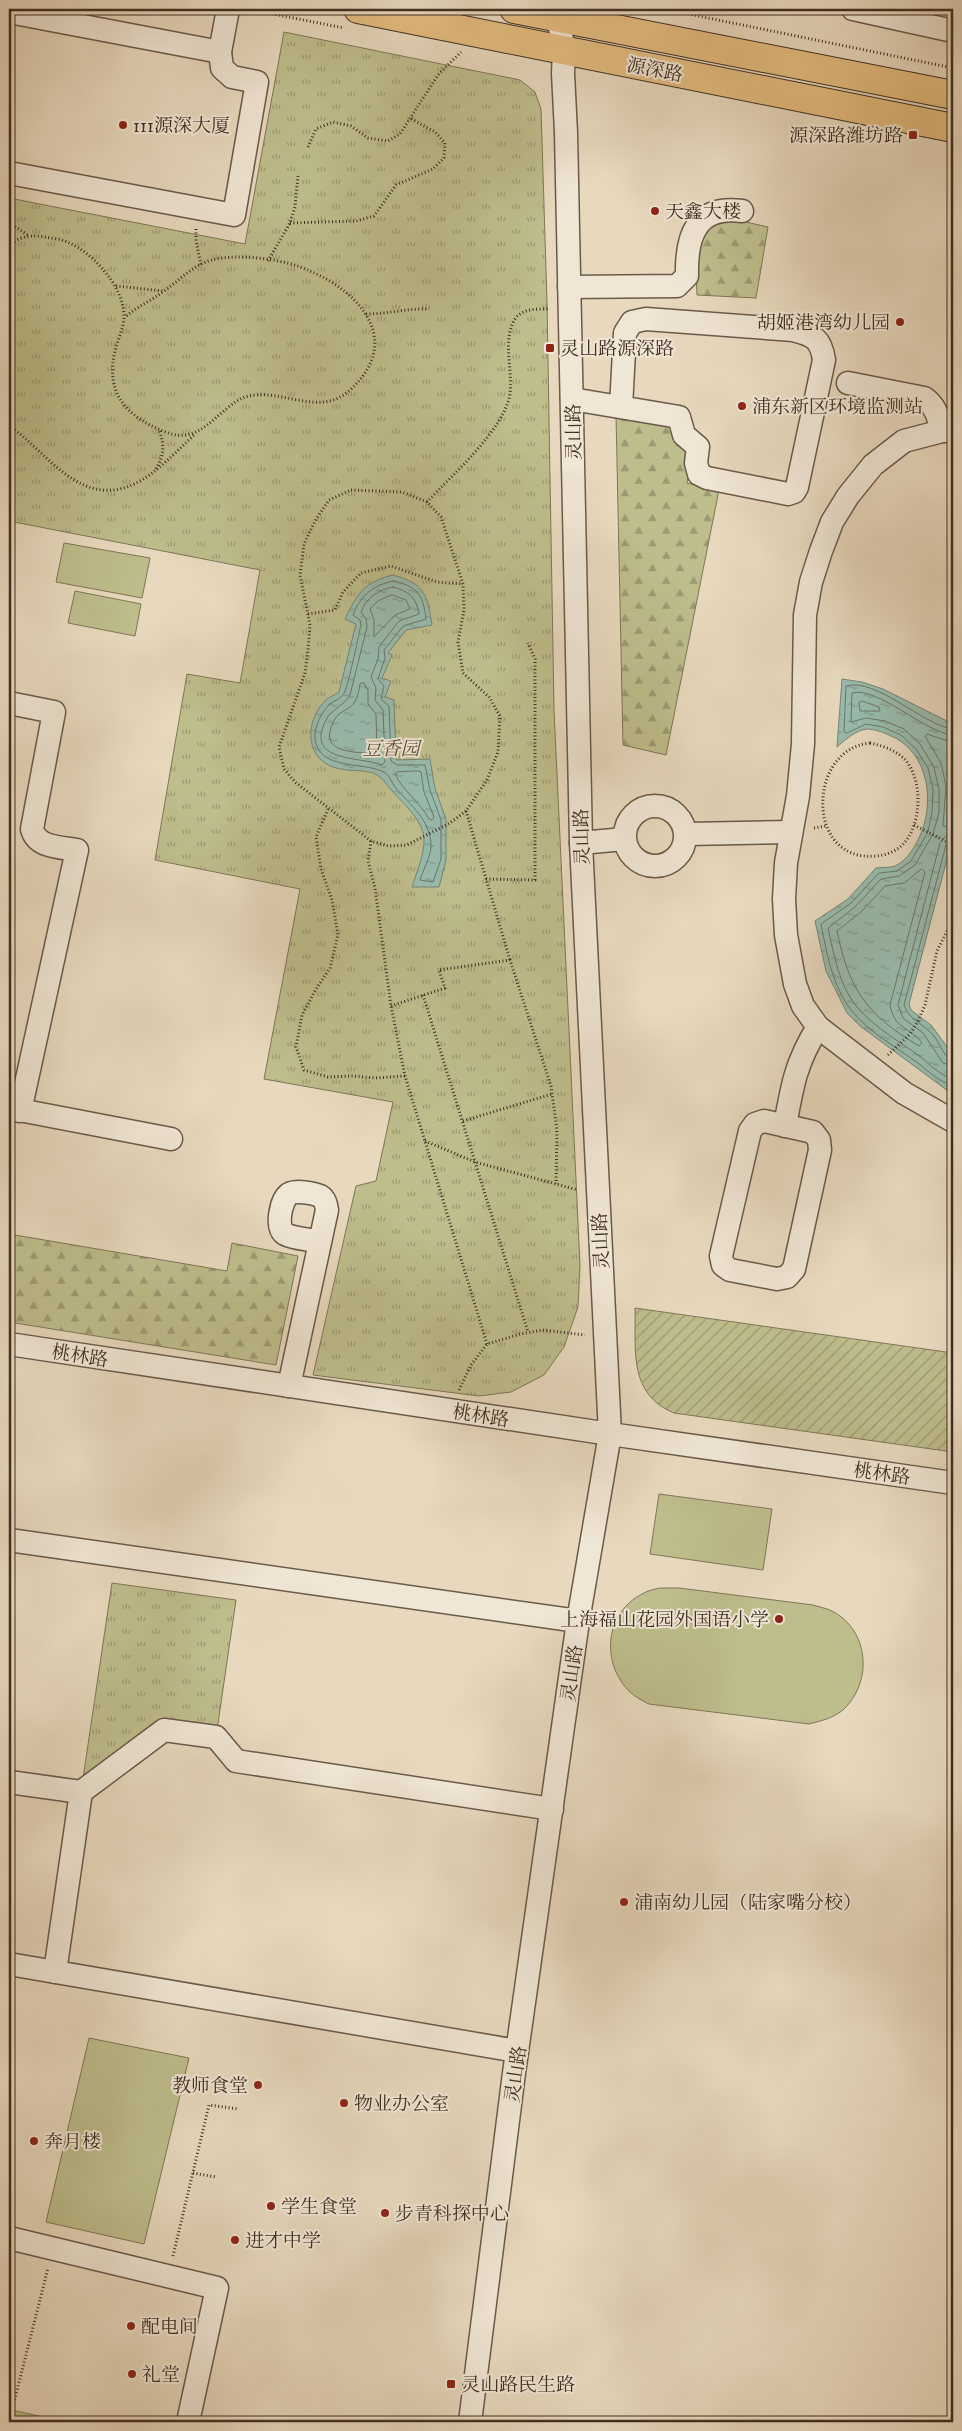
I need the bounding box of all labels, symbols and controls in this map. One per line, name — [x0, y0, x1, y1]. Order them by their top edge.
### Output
street label: 源深路 — [625, 54, 685, 87]
place label: 111源深大厦 — [133, 115, 230, 138]
marker: 111源深大厦 — [117, 119, 129, 131]
place label: 源深路潍坊路 — [789, 125, 903, 148]
marker: 源深路潍坊路 — [907, 129, 919, 141]
place label: 天鑫大楼 — [665, 201, 741, 224]
marker: 天鑫大楼 — [649, 205, 661, 217]
place label: 胡姬港湾幼儿园 — [757, 312, 890, 335]
marker: 胡姬港湾幼儿园 — [894, 316, 906, 328]
place label: 灵山路源深路 — [560, 338, 674, 361]
marker: 灵山路源深路 — [544, 342, 556, 354]
place label: 浦东新区环境监测站 — [752, 396, 923, 419]
marker: 浦东新区环境监测站 — [736, 400, 748, 412]
street label: 灵山路 — [563, 403, 586, 461]
park label: 豆香园 — [362, 738, 422, 761]
street label: 灵山路 — [570, 808, 595, 866]
street label: 灵山路 — [589, 1212, 614, 1270]
street label: 桃林路 — [50, 1341, 110, 1372]
street label: 桃林路 — [451, 1401, 511, 1432]
street label: 桃林路 — [852, 1459, 912, 1490]
place label: 上海福山花园外国语小学 — [560, 1609, 769, 1632]
marker: 上海福山花园外国语小学 — [773, 1613, 785, 1625]
street label: 灵山路 — [557, 1643, 588, 1703]
place label: 浦南幼儿园（陆家嘴分校） — [634, 1892, 862, 1915]
marker: 浦南幼儿园（陆家嘴分校） — [618, 1896, 630, 1908]
street label: 灵山路 — [501, 2044, 532, 2104]
place label: 教师食堂 — [172, 2075, 248, 2098]
marker: 教师食堂 — [252, 2079, 264, 2091]
place label: 物业办公室 — [354, 2093, 449, 2116]
marker: 物业办公室 — [338, 2097, 350, 2109]
place label: 奔月楼 — [44, 2131, 101, 2154]
marker: 奔月楼 — [28, 2135, 40, 2147]
place label: 学生食堂 — [281, 2196, 357, 2219]
marker: 学生食堂 — [265, 2200, 277, 2212]
place label: 步青科探中心 — [395, 2203, 509, 2226]
marker: 步青科探中心 — [379, 2207, 391, 2219]
place label: 进才中学 — [245, 2230, 321, 2253]
marker: 进才中学 — [229, 2234, 241, 2246]
place label: 配电间 — [141, 2316, 198, 2339]
marker: 配电间 — [125, 2320, 137, 2332]
place label: 礼堂 — [142, 2364, 180, 2387]
marker: 礼堂 — [126, 2368, 138, 2380]
place label: 灵山路民生路 — [461, 2374, 575, 2397]
marker: 灵山路民生路 — [445, 2378, 457, 2390]

